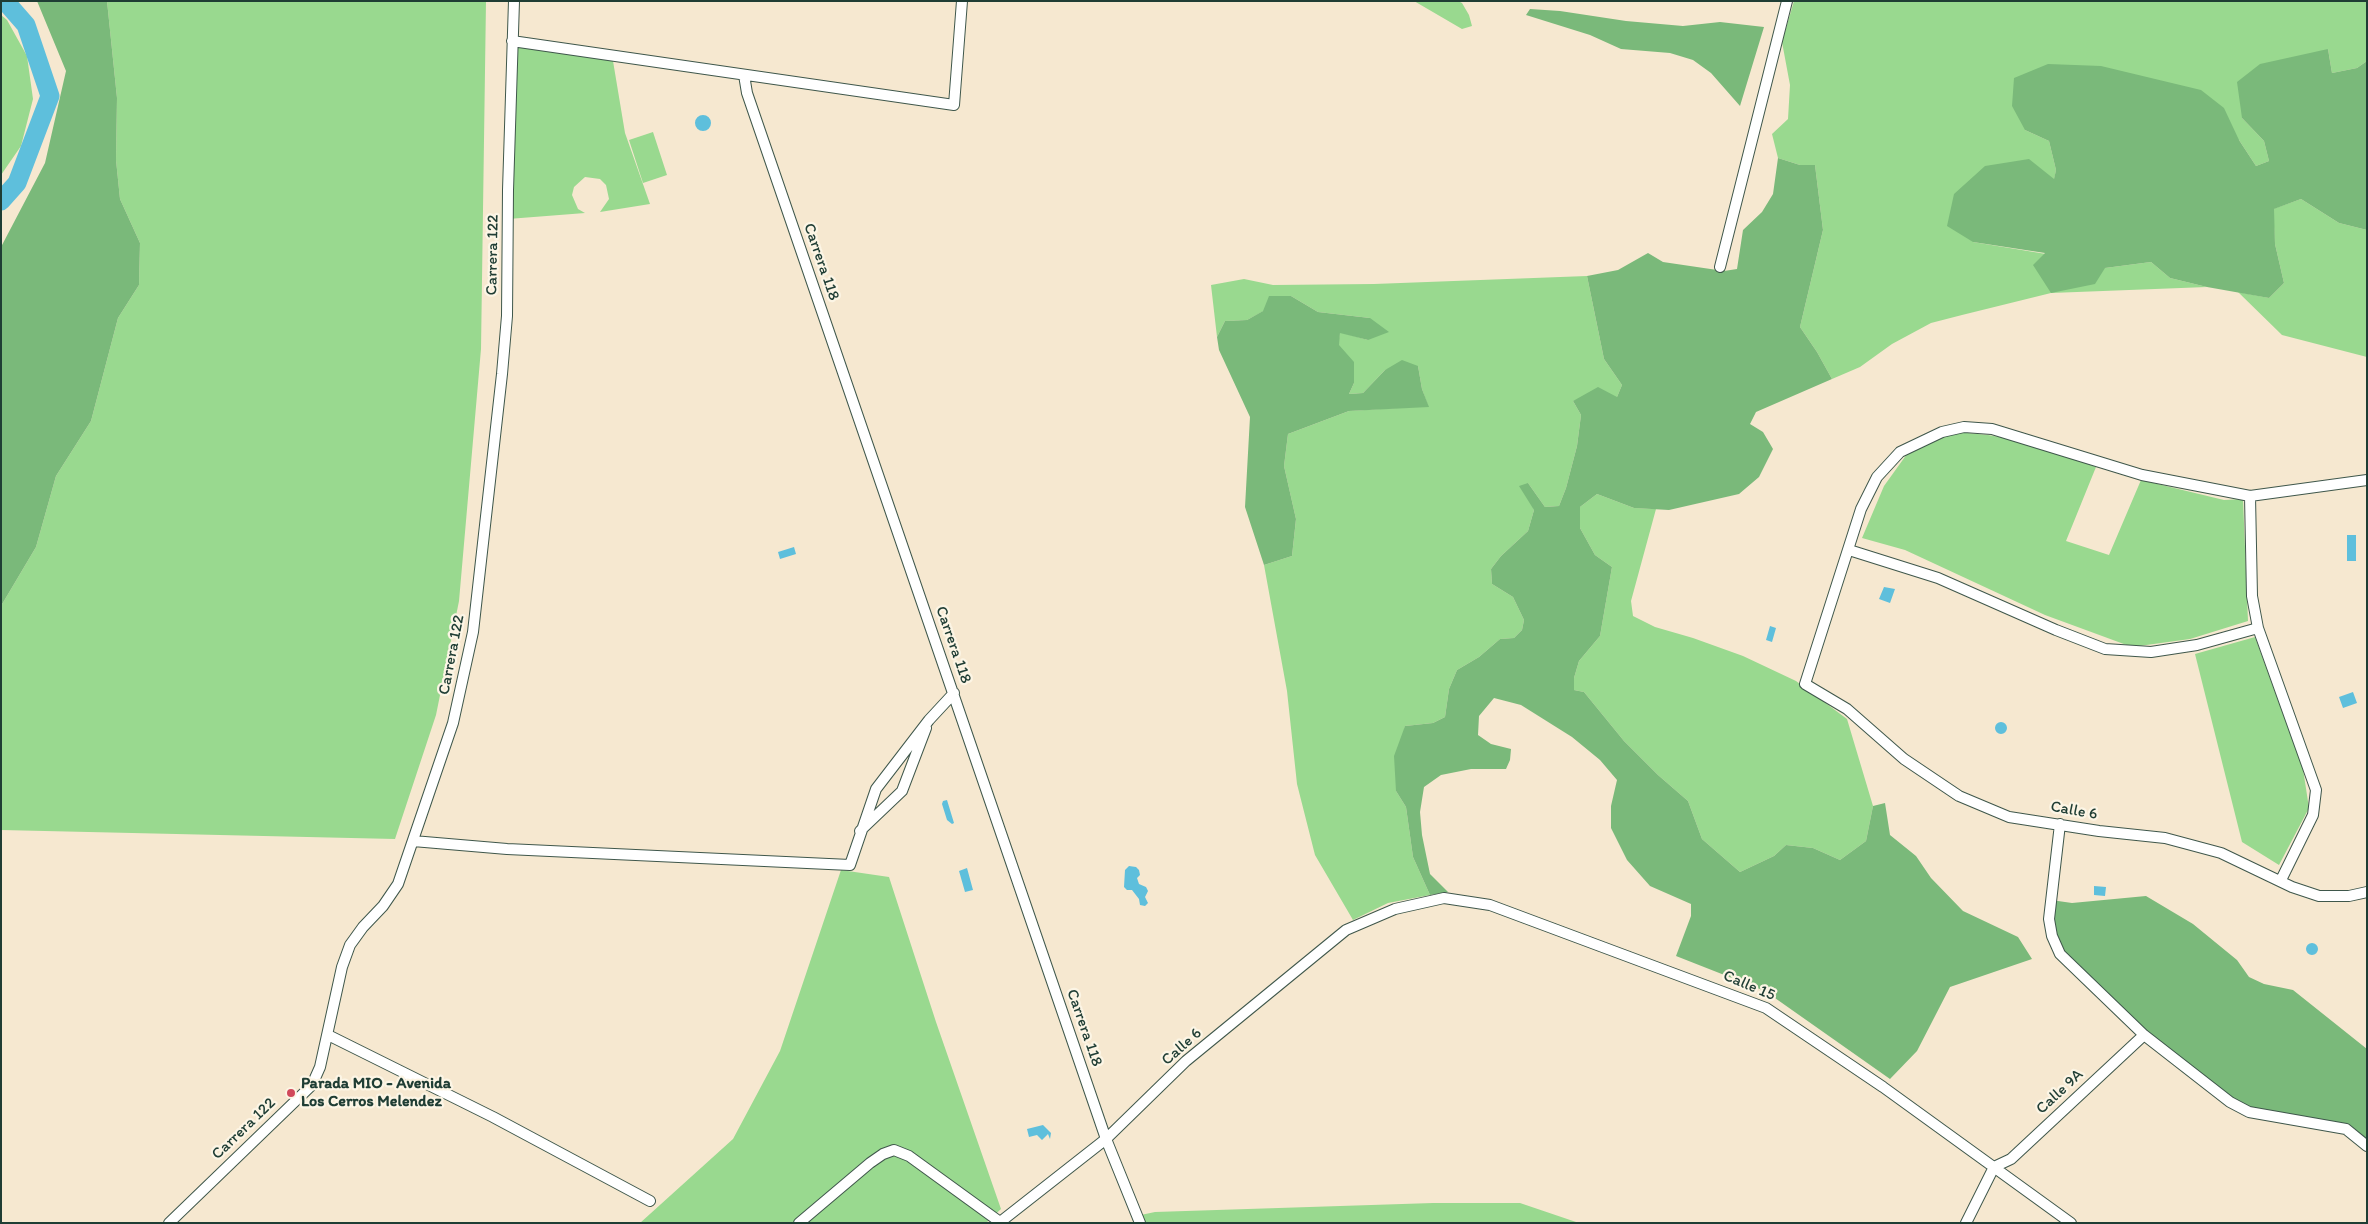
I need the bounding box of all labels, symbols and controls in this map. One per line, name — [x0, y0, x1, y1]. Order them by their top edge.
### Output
street label: Carrera 122 — [483, 214, 503, 296]
street label: Carrera 118 — [799, 221, 843, 303]
street label: Carrera 118 — [931, 604, 975, 686]
street label: Carrera 122 — [435, 613, 469, 697]
street label: Calle 6 — [2049, 797, 2099, 825]
street label: Calle 15 — [1720, 966, 1778, 1006]
street label: Carrera 118 — [1062, 987, 1106, 1069]
street label: Calle 6 — [1158, 1024, 1206, 1070]
street label: Calle 9A — [2032, 1065, 2088, 1119]
place label: Parada MIO - Avenida Los Cerros Melendez — [301, 1074, 451, 1112]
marker: Parada MIO - Avenida Los Cerros Melendez — [285, 1087, 297, 1099]
street label: Carrera 122 — [208, 1094, 280, 1164]

